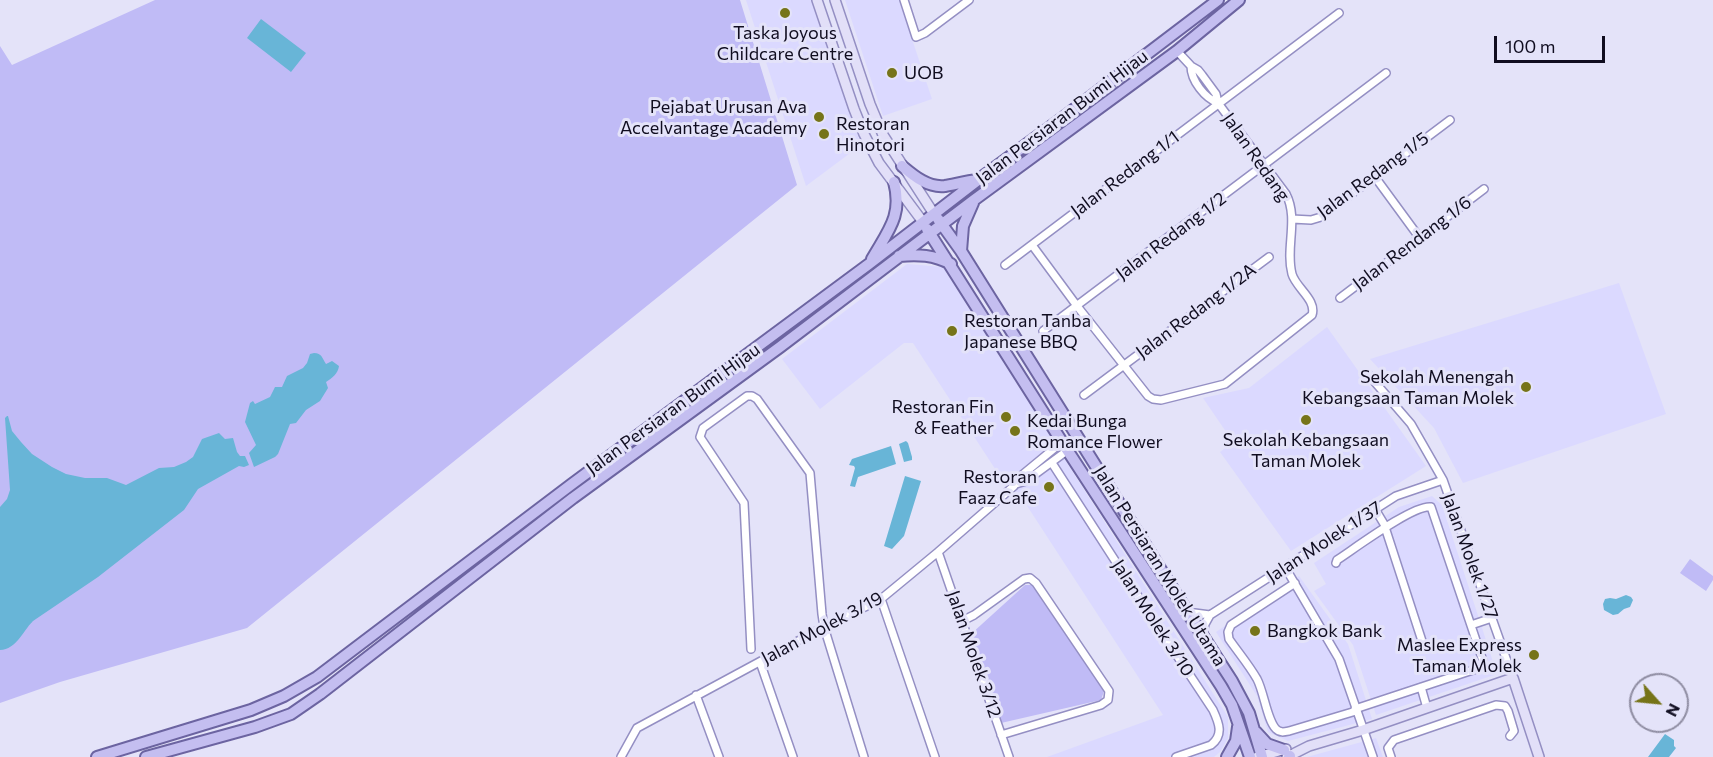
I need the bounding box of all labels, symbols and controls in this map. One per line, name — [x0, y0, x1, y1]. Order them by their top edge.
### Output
marker: Taska Joyous Childcare Centre — [778, 6, 792, 20]
place label: Taska Joyous Childcare Centre — [717, 22, 853, 64]
scale bar — [1497, 24, 1608, 62]
text: 100 m — [1505, 35, 1555, 57]
street label: Jalan Persiaran Bumi Hijau — [972, 45, 1152, 189]
place label: UOB — [904, 62, 943, 84]
marker: UOB — [885, 66, 899, 80]
place label: Pejabat Urusan Ava Accelvantage Academy — [620, 96, 807, 138]
street label: Jalan Redang — [1218, 109, 1294, 205]
marker: Pejabat Urusan Ava Accelvantage Academy — [812, 110, 826, 124]
place label: Restoran Hinotori — [836, 113, 910, 156]
street label: Jalan Redang 1/1 — [1067, 126, 1183, 222]
marker: Restoran Hinotori — [817, 127, 831, 141]
street label: Jalan Redang 1/5 — [1313, 127, 1433, 223]
street label: Jalan Redang 1/2 — [1112, 188, 1230, 284]
street label: Jalan Rendang 1/6 — [1348, 191, 1476, 295]
street label: Jalan Redang 1/2A — [1132, 259, 1260, 363]
place label: Restoran Tanba Japanese BBQ — [964, 310, 1091, 352]
marker: Restoran Tanba Japanese BBQ — [945, 324, 959, 338]
street label: Jalan Persiaran Bumi Hijau — [582, 339, 764, 479]
place label: Sekolah Menengah Kebangsaan Taman Molek — [1302, 366, 1514, 409]
marker: Sekolah Menengah Kebangsaan Taman Molek — [1519, 380, 1533, 394]
place label: Restoran Fin & Feather — [891, 396, 994, 438]
marker: Restoran Fin & Feather — [999, 410, 1013, 424]
place label: Kedai Bunga Romance Flower — [1027, 410, 1163, 452]
marker: Sekolah Kebangsaan Taman Molek — [1299, 413, 1313, 427]
marker: Kedai Bunga Romance Flower — [1008, 424, 1022, 438]
place label: Sekolah Kebangsaan Taman Molek — [1223, 429, 1389, 472]
street label: Jalan Persiaran Molek Utama — [1089, 462, 1231, 670]
place label: Restoran Faaz Cafe — [958, 466, 1037, 508]
marker: Restoran Faaz Cafe — [1042, 480, 1056, 494]
street label: Jalan Molek 1/27 — [1437, 490, 1503, 622]
street label: Jalan Molek 1/37 — [1262, 497, 1386, 587]
street label: Jalan Molek 3/10 — [1107, 556, 1199, 680]
street label: Jalan Molek 3/19 — [758, 587, 886, 669]
street label: Jalan Molek 3/12 — [942, 588, 1006, 720]
place label: Bangkok Bank — [1267, 620, 1383, 642]
marker: Bangkok Bank — [1248, 624, 1262, 638]
place label: Maslee Express Taman Molek — [1397, 634, 1522, 676]
marker: Maslee Express Taman Molek — [1527, 648, 1541, 662]
north arrow — [1629, 673, 1689, 733]
text: N — [1663, 701, 1685, 720]

